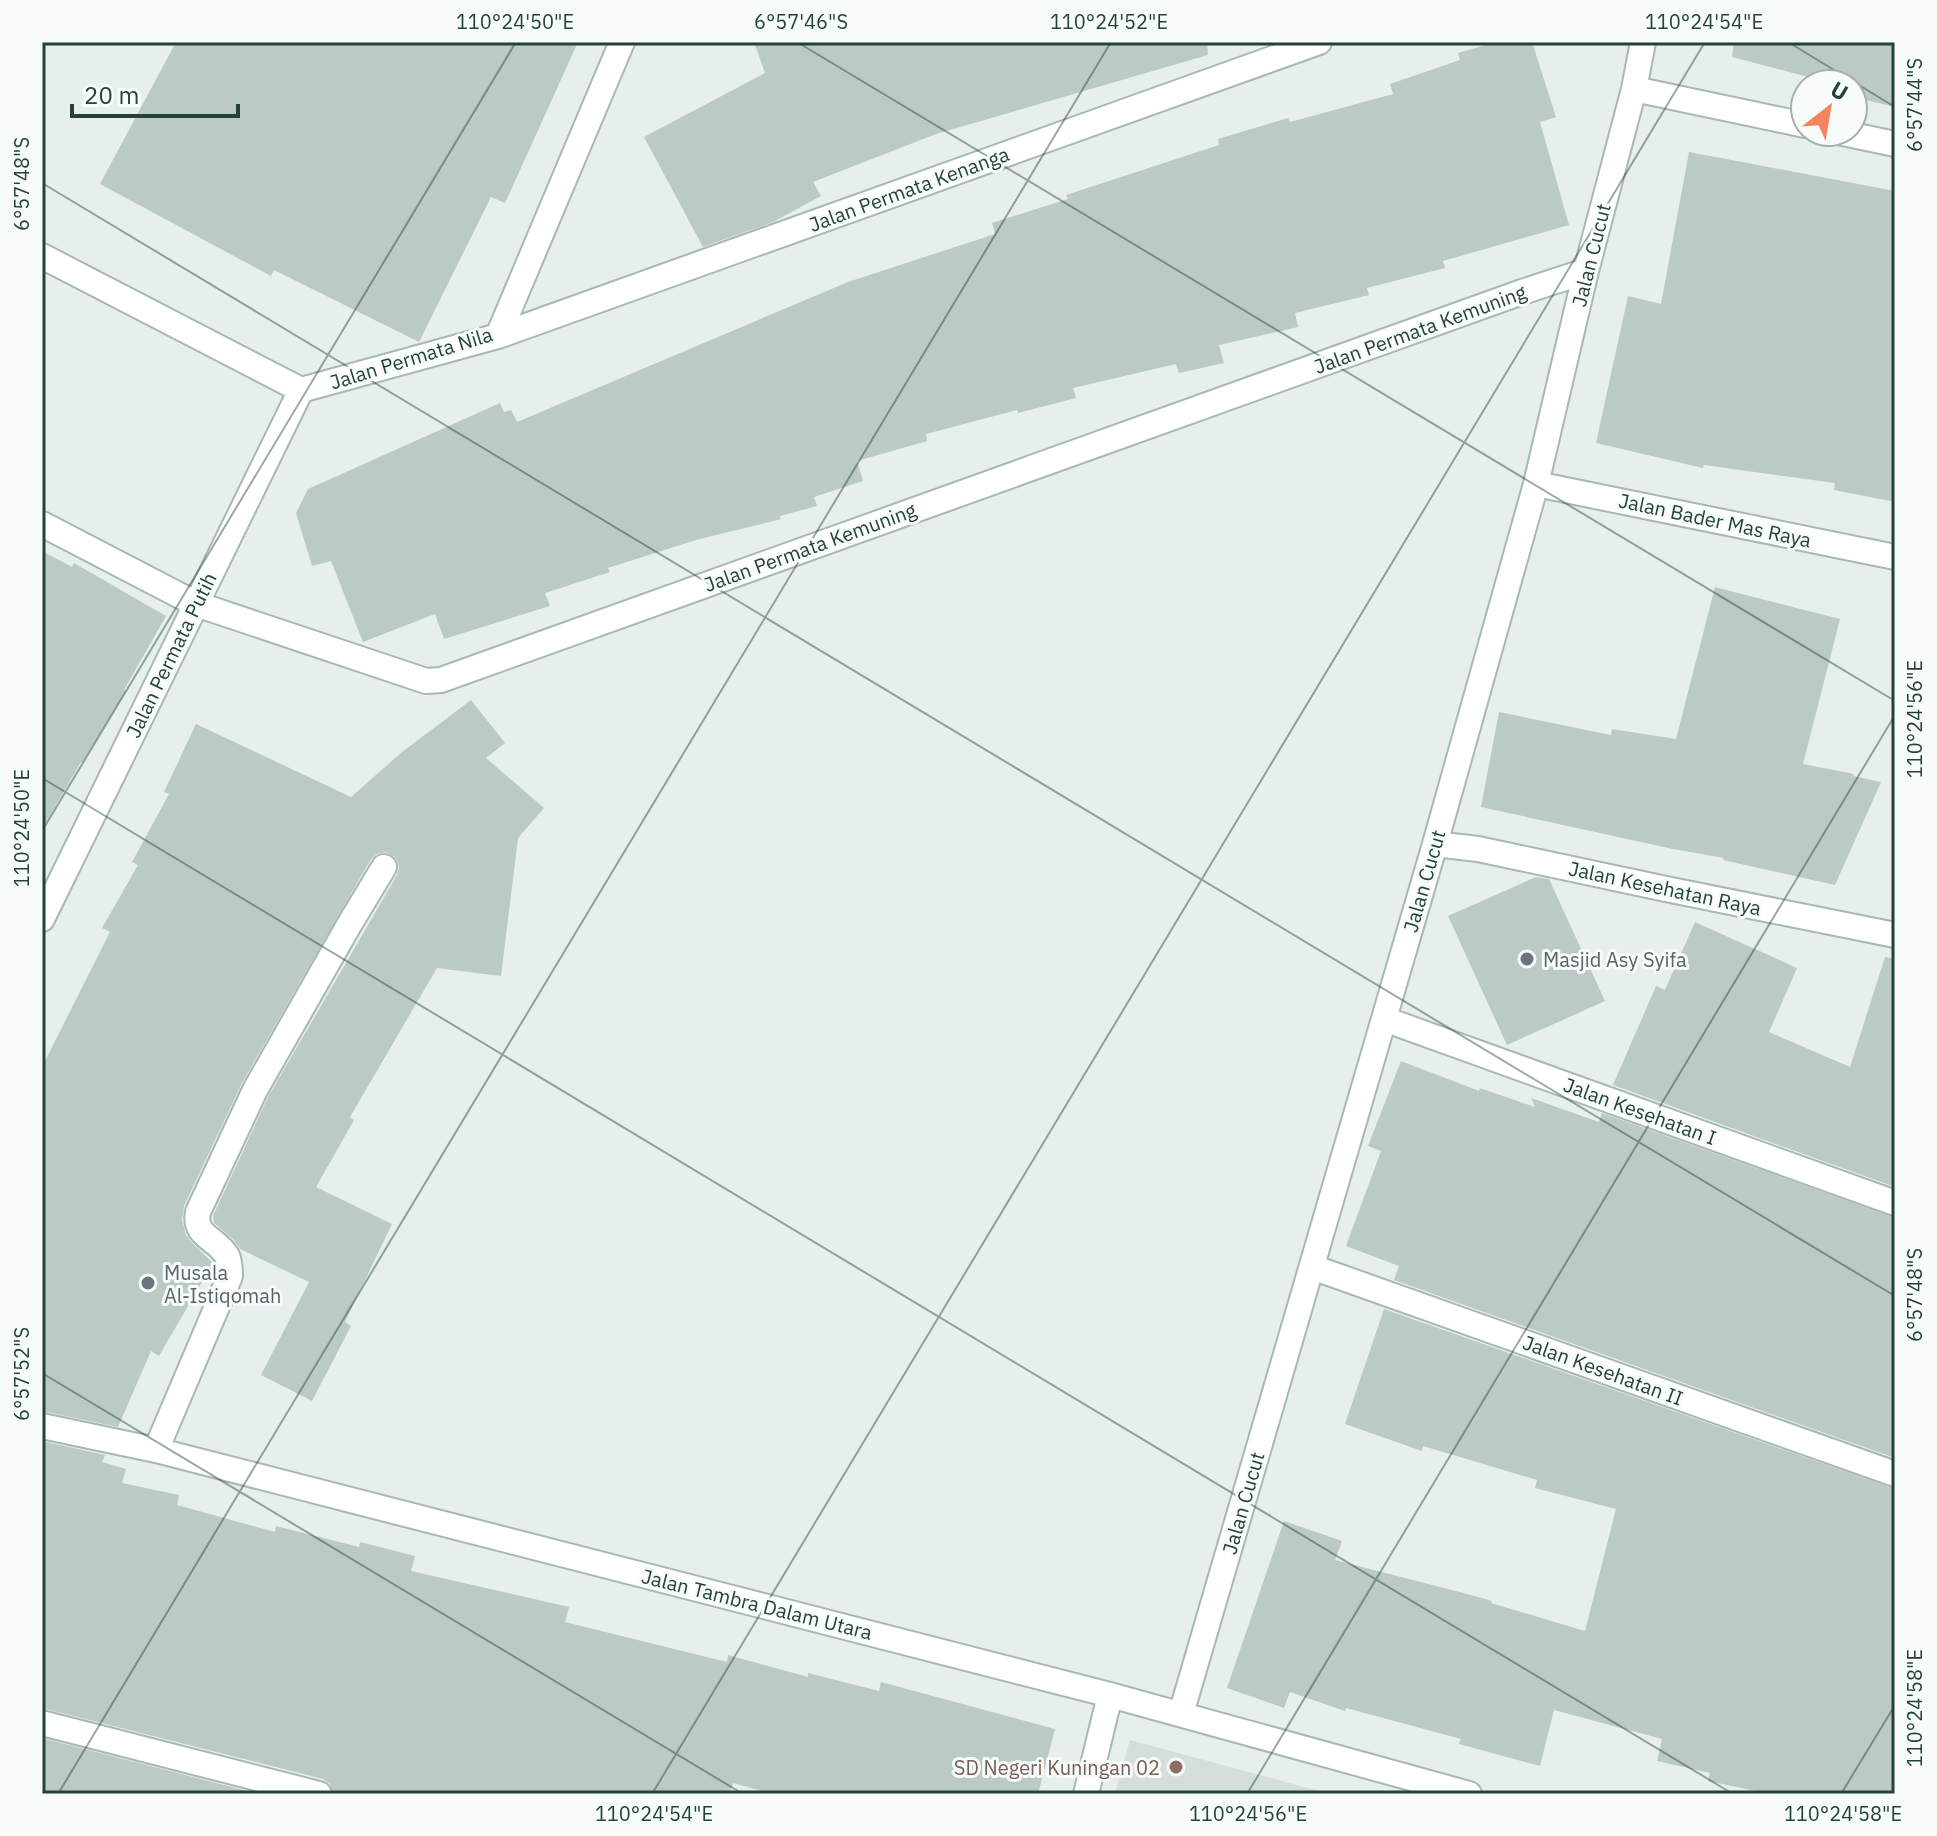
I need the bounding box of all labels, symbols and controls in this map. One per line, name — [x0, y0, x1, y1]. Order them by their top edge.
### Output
text: 110°24'50"E — [456, 8, 574, 35]
text: 6°57'46"S — [754, 8, 848, 35]
text: 110°24'52"E — [1050, 8, 1168, 35]
text: 110°24'54"E — [1645, 8, 1763, 35]
text: 6°57'44"S — [1901, 58, 1928, 152]
scale bar — [72, 68, 238, 118]
north arrow — [1789, 68, 1869, 148]
text: U — [1826, 74, 1854, 107]
text: 20 m — [84, 79, 139, 111]
text: 6°57'48"S — [8, 137, 35, 231]
street label: Jalan Permata Kenanga — [805, 140, 1013, 238]
street label: Jalan Cucut — [1565, 201, 1617, 309]
street label: Jalan Permata Kemuning — [1310, 278, 1530, 380]
street label: Jalan Permata Nila — [326, 320, 496, 396]
street label: Jalan Bader Mas Raya — [1616, 486, 1814, 554]
street label: Jalan Permata Kemuning — [700, 496, 920, 598]
street label: Jalan Permata Putih — [119, 568, 223, 742]
text: 110°24'56"E — [1901, 660, 1928, 778]
text: 110°24'50"E — [8, 769, 35, 887]
street label: Jalan Cucut — [1397, 827, 1451, 935]
street label: Jalan Kesehatan Raya — [1566, 854, 1764, 922]
place label: Masjid Asy Syifa — [1543, 946, 1687, 973]
marker: Masjid Asy Syifa — [1518, 950, 1536, 968]
street label: Jalan Kesehatan I — [1560, 1071, 1720, 1151]
text: 6°57'48"S — [1901, 1248, 1928, 1342]
place label: Musala Al-Istiqomah — [164, 1259, 281, 1309]
marker: Musala Al-Istiqomah — [139, 1274, 157, 1292]
text: 6°57'52"S — [8, 1327, 35, 1421]
street label: Jalan Kesehatan II — [1519, 1328, 1687, 1412]
street label: Jalan Cucut — [1216, 1449, 1270, 1557]
street label: Jalan Tambra Dalam Utara — [639, 1562, 876, 1646]
text: 110°24'58"E — [1901, 1649, 1928, 1767]
place label: SD Negeri Kuningan 02 — [954, 1754, 1160, 1781]
marker: SD Negeri Kuningan 02 — [1167, 1758, 1185, 1776]
text: 110°24'54"E — [595, 1800, 713, 1827]
text: 110°24'56"E — [1189, 1800, 1307, 1827]
text: 110°24'58"E — [1784, 1800, 1902, 1827]

